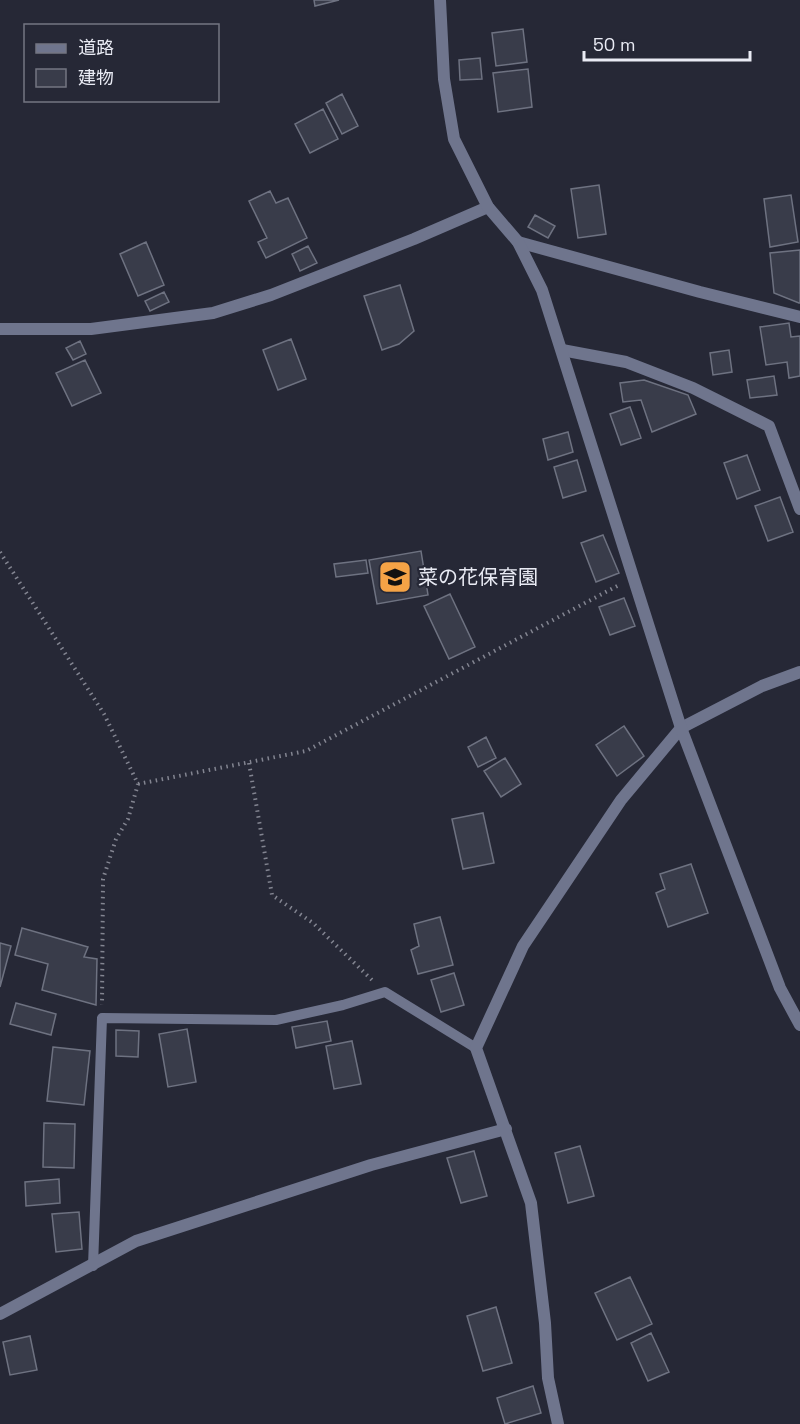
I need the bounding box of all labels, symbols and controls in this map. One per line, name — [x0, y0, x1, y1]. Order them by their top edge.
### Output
legend — [24, 24, 219, 102]
scale bar — [584, 24, 750, 62]
text: 50 m — [593, 33, 635, 56]
text: 道路 — [78, 36, 114, 59]
text: 建物 — [78, 66, 114, 89]
school or university icon: 菜の花保育園 — [377, 559, 413, 595]
place label: 菜の花保育園 — [418, 564, 538, 590]

